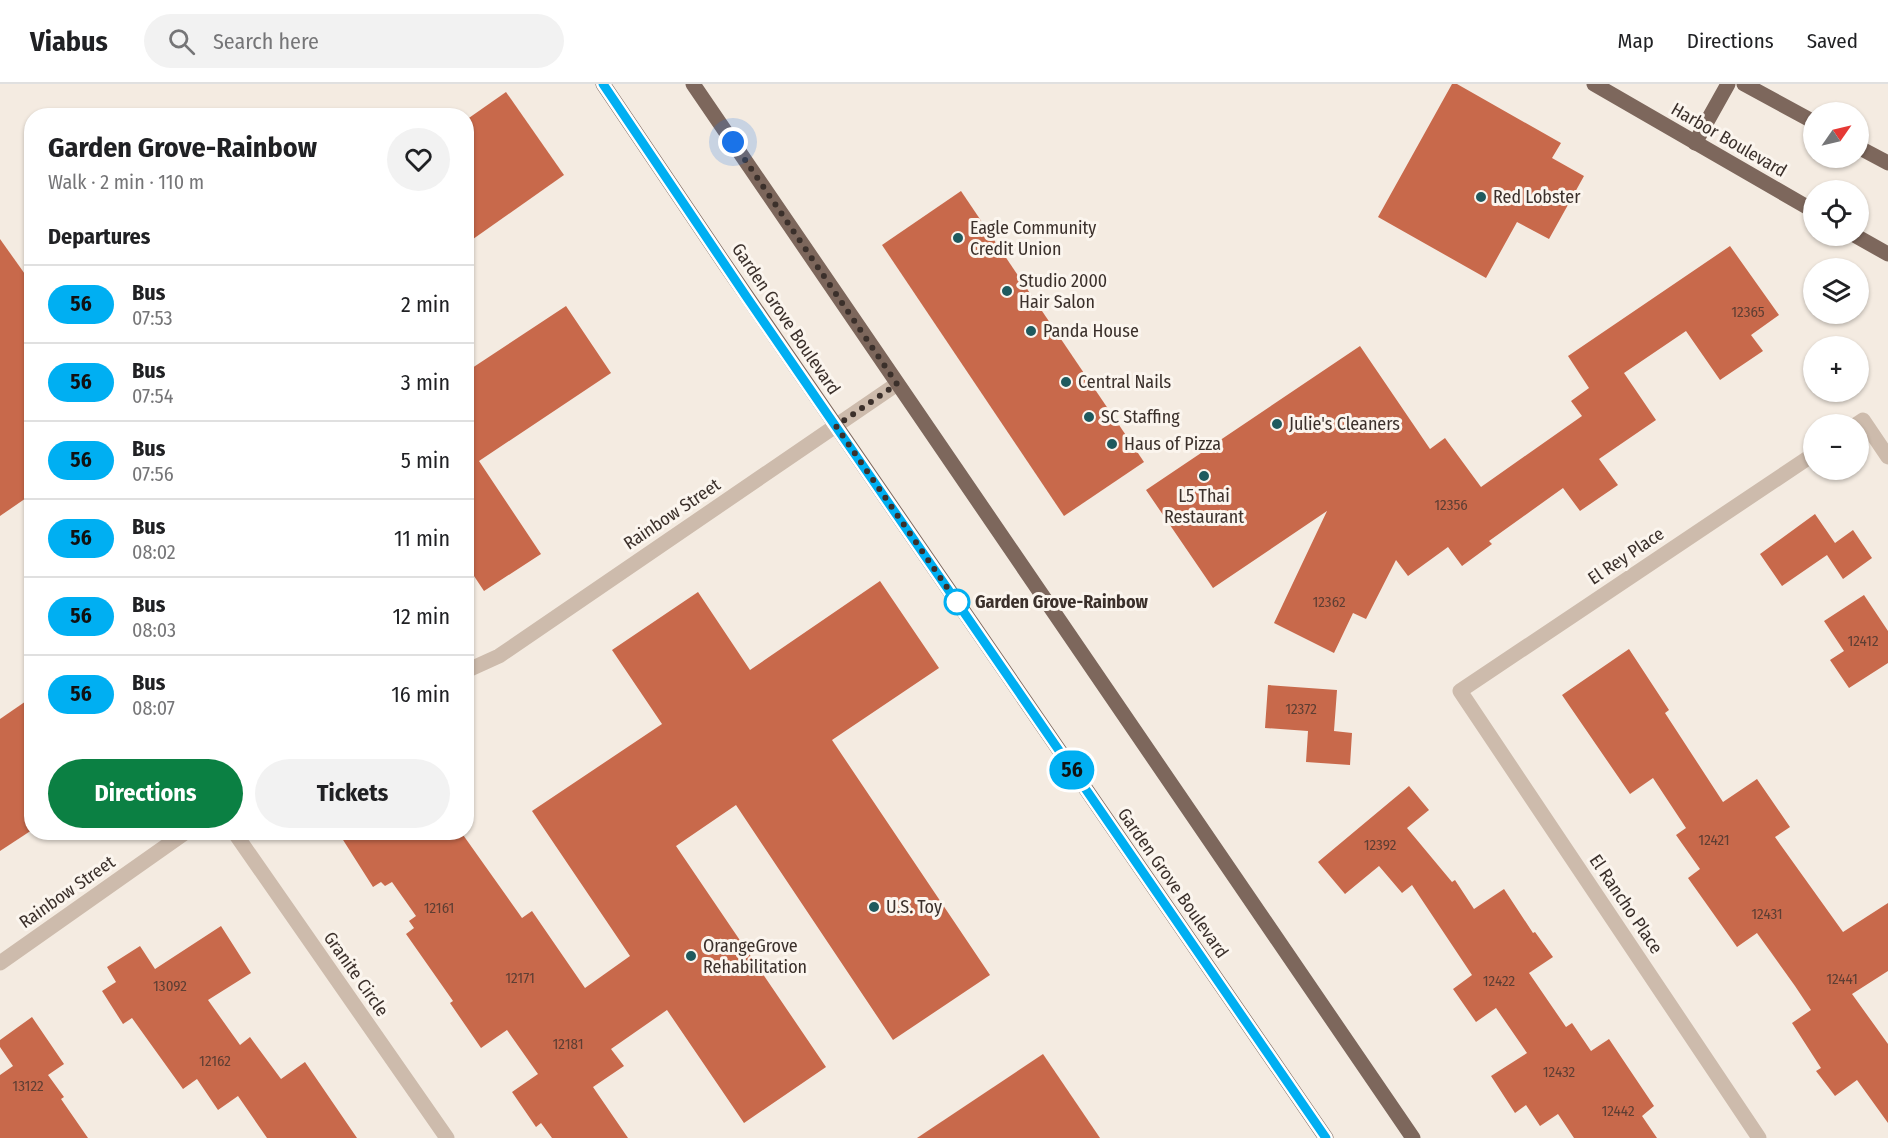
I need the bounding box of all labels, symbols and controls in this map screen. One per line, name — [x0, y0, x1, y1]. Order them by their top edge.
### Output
search box — [144, 14, 564, 68]
text: Viabus — [30, 25, 108, 58]
icon: search — [165, 25, 198, 58]
text: Search here — [213, 28, 319, 55]
text: Map — [1617, 28, 1654, 54]
text: Directions — [1687, 28, 1774, 54]
text: Saved — [1807, 28, 1858, 54]
street label: Harbor Boulevard — [1667, 98, 1791, 182]
north arrow — [1803, 102, 1869, 168]
map controls — [1803, 102, 1869, 480]
your location — [718, 127, 748, 157]
button: heart — [387, 128, 450, 191]
text: Garden Grove-Rainbow — [48, 131, 317, 164]
text: Walk · 2 min · 110 m — [48, 170, 204, 194]
button: locate — [1803, 180, 1869, 246]
place label: Red Lobster — [1493, 186, 1581, 208]
marker: Red Lobster — [1474, 190, 1488, 204]
place label: Eagle Community Credit Union — [970, 217, 1096, 260]
text: Departures — [48, 223, 150, 250]
marker: Eagle Community Credit Union — [951, 231, 965, 245]
street label: Garden Grove Boulevard — [727, 239, 845, 399]
button: layers — [1803, 258, 1869, 324]
place label: Studio 2000 Hair Salon — [1019, 270, 1107, 313]
text: Bus — [132, 279, 165, 306]
marker: Studio 2000 Hair Salon — [1000, 284, 1014, 298]
text: 56 — [70, 291, 92, 317]
text: 2 min — [401, 291, 450, 318]
house number: 12365 — [1731, 303, 1765, 321]
text: 07:53 — [132, 306, 173, 330]
place label: Panda House — [1043, 320, 1139, 342]
marker: Panda House — [1024, 324, 1038, 338]
button: + — [1803, 336, 1869, 402]
text: Bus — [132, 357, 165, 384]
text: 56 — [70, 369, 92, 395]
text: 3 min — [401, 369, 450, 396]
place label: Central Nails — [1078, 371, 1171, 393]
marker: Central Nails — [1059, 375, 1073, 389]
text: 07:54 — [132, 384, 173, 408]
place label: SC Staffing — [1101, 406, 1180, 428]
marker: SC Staffing — [1082, 410, 1096, 424]
place label: Julie's Cleaners — [1289, 413, 1400, 435]
button: − — [1803, 414, 1869, 480]
marker: Julie's Cleaners — [1270, 417, 1284, 431]
place label: Haus of Pizza — [1124, 433, 1221, 455]
text: Bus — [132, 435, 165, 462]
marker: Haus of Pizza — [1105, 437, 1119, 451]
text: 56 — [70, 447, 92, 473]
text: 5 min — [401, 447, 450, 474]
text: 07:56 — [132, 462, 174, 486]
marker: L5 Thai Restaurant — [1197, 469, 1211, 483]
street label: Rainbow Street — [620, 474, 725, 554]
place label: L5 Thai Restaurant — [1164, 485, 1244, 528]
house number: 12356 — [1434, 496, 1468, 514]
text: Bus — [132, 513, 165, 540]
street label: El Rey Place — [1584, 523, 1668, 589]
text: 56 — [70, 525, 92, 551]
text: 11 min — [394, 525, 450, 552]
text: 08:02 — [132, 540, 176, 564]
marker: Garden Grove-Rainbow — [944, 589, 970, 615]
text: Bus — [132, 591, 165, 618]
place label: Garden Grove-Rainbow — [975, 591, 1148, 613]
house number: 12362 — [1312, 593, 1346, 611]
text: 56 — [70, 603, 92, 629]
text: 12 min — [392, 603, 450, 630]
text: 08:03 — [132, 618, 176, 642]
house number: 12412 — [1847, 632, 1879, 650]
text: Bus — [132, 669, 165, 696]
text: 56 — [70, 681, 92, 707]
text: 16 min — [391, 681, 450, 708]
text: 08:07 — [132, 696, 175, 720]
house number: 12372 — [1285, 700, 1317, 718]
line badge: 56 — [1045, 750, 1099, 790]
text: 56 — [1061, 757, 1083, 783]
button: Directions — [48, 759, 243, 828]
button: Tickets — [255, 759, 450, 828]
street label: Garden Grove Boulevard — [1113, 804, 1233, 962]
house number: 12421 — [1698, 831, 1730, 849]
house number: 12392 — [1364, 836, 1397, 854]
street label: El Rancho Place — [1585, 850, 1667, 958]
street label: Rainbow Street — [15, 851, 119, 933]
place label: U.S. Toy — [886, 896, 942, 918]
house number: 12161 — [424, 899, 454, 917]
marker: U.S. Toy — [867, 900, 881, 914]
house number: 12431 — [1751, 905, 1783, 923]
street label: Granite Circle — [319, 927, 393, 1021]
place label: OrangeGrove Rehabilitation — [703, 935, 807, 978]
marker: OrangeGrove Rehabilitation — [684, 949, 698, 963]
house number: 12171 — [505, 969, 535, 987]
house number: 12441 — [1826, 970, 1858, 988]
house number: 12422 — [1483, 972, 1516, 990]
house number: 13092 — [153, 977, 187, 995]
house number: 12181 — [553, 1035, 583, 1053]
house number: 12162 — [199, 1052, 231, 1070]
house number: 12432 — [1543, 1063, 1576, 1081]
house number: 13122 — [12, 1077, 44, 1095]
house number: 12442 — [1601, 1102, 1635, 1120]

